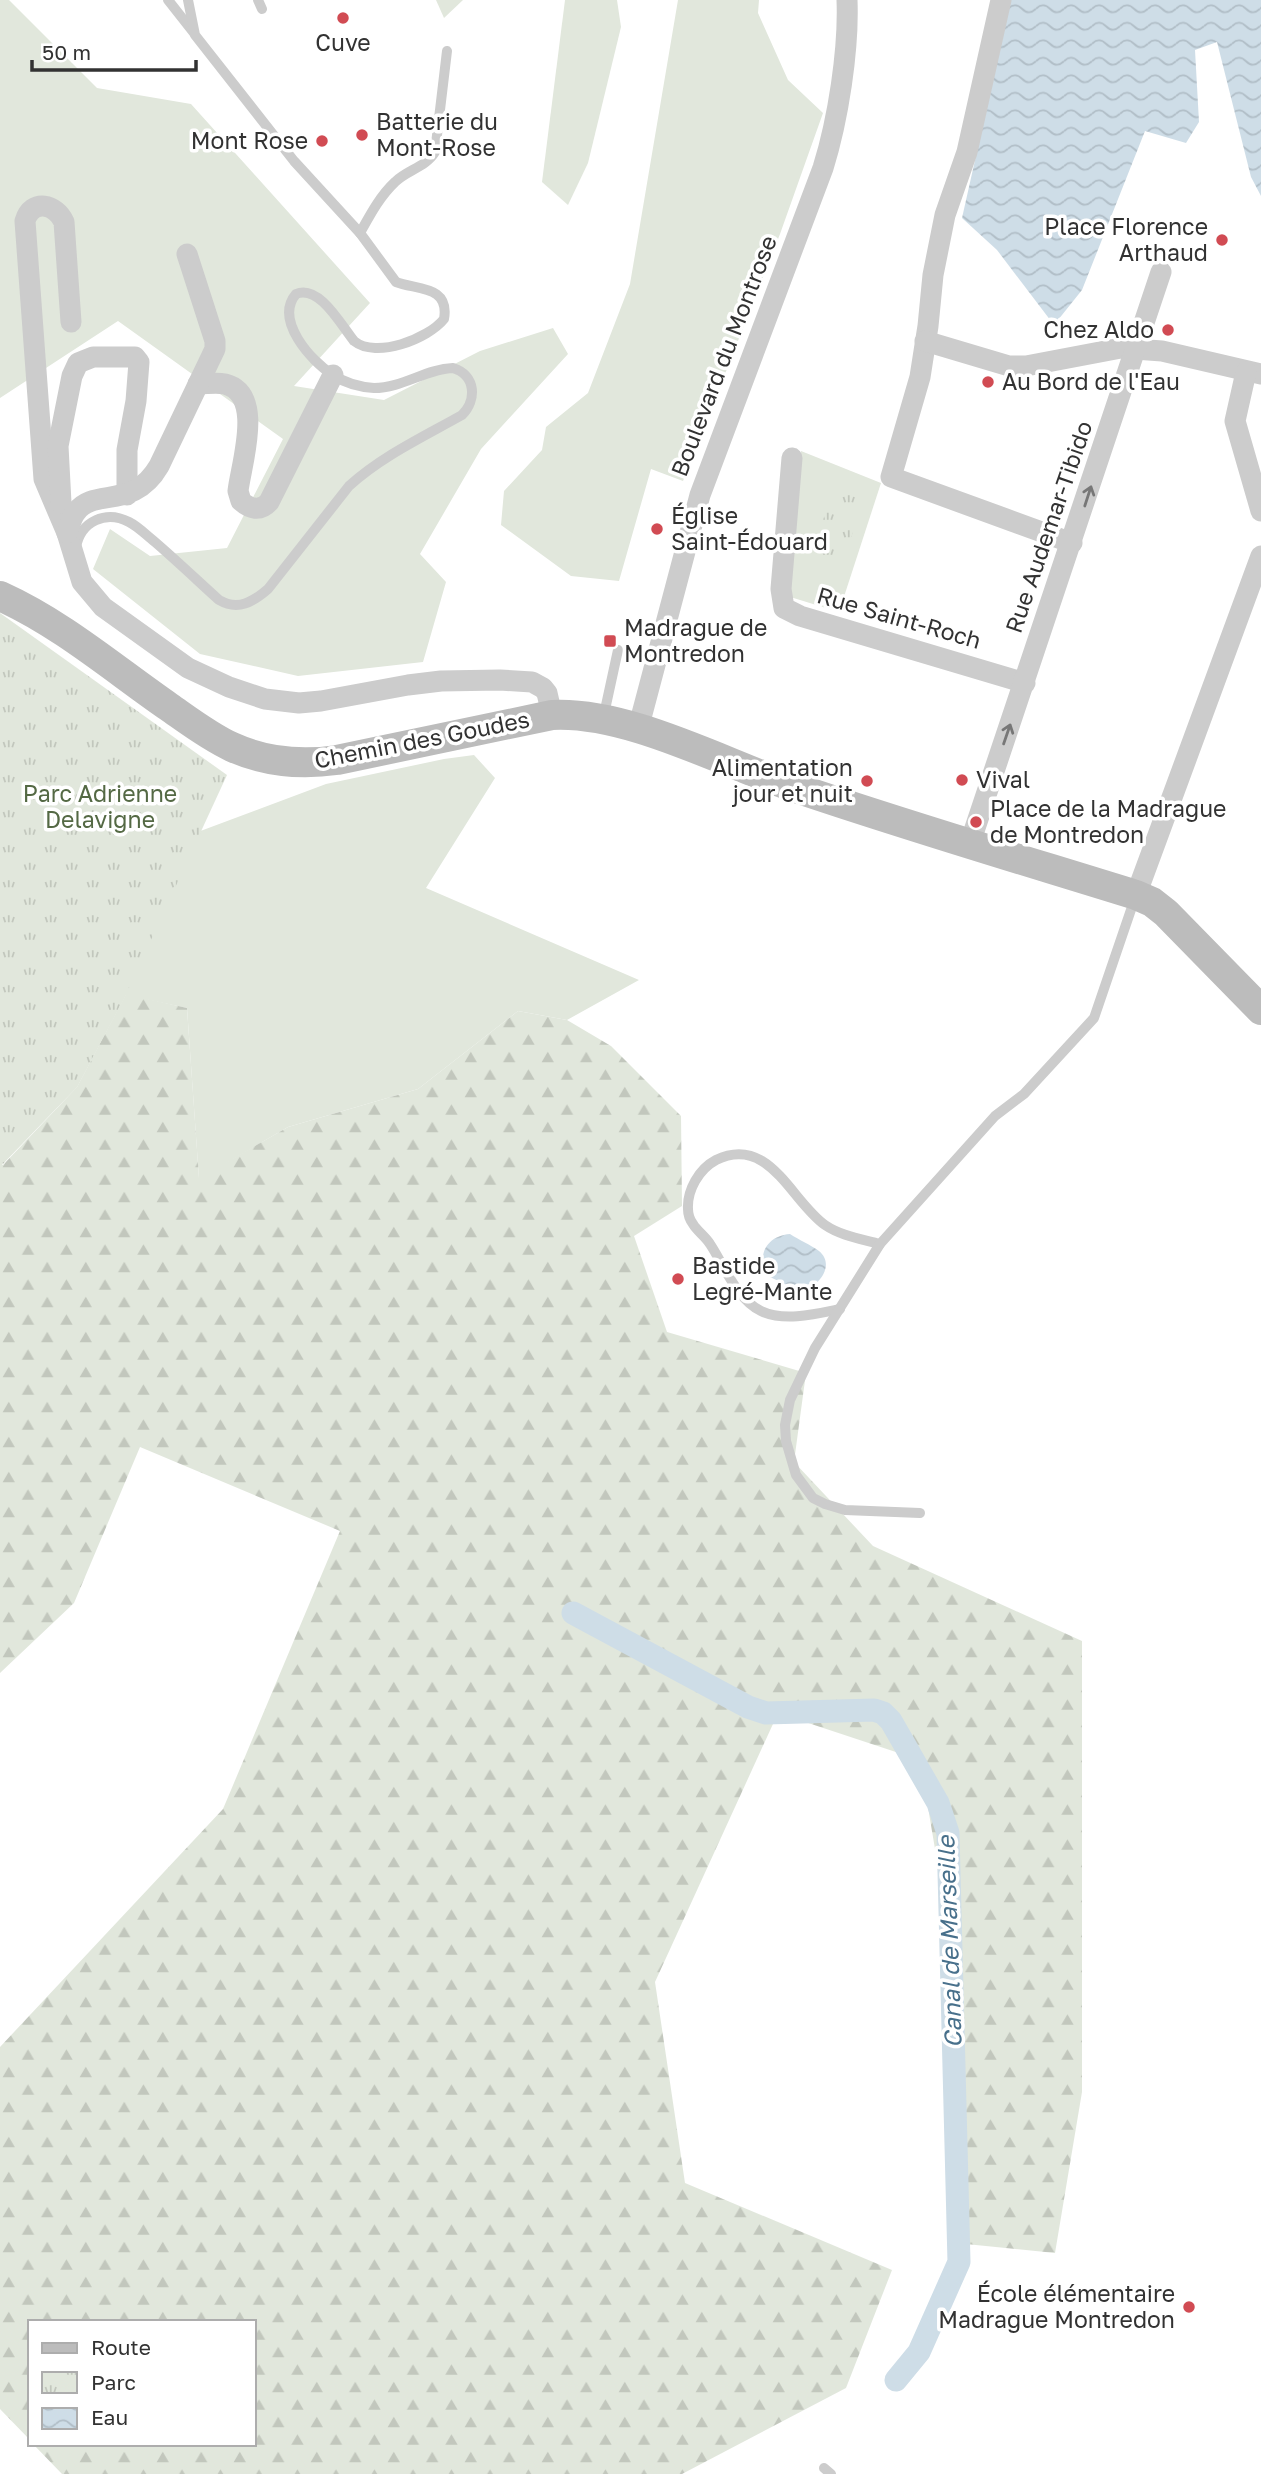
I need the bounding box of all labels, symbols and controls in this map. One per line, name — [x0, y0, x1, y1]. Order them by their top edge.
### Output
marker: Cuve — [335, 10, 351, 26]
scale bar — [32, 28, 196, 72]
place label: Cuve — [315, 28, 371, 56]
text: 50 m — [42, 39, 91, 65]
place label: Batterie du Mont-Rose — [376, 107, 498, 161]
place label: Mont Rose — [191, 126, 308, 154]
marker: Batterie du Mont-Rose — [354, 127, 370, 143]
marker: Mont Rose — [314, 133, 330, 149]
place label: Place Florence Arthaud — [1044, 212, 1208, 266]
street label: Boulevard du Montrose — [664, 231, 782, 480]
marker: Place Florence Arthaud — [1214, 232, 1230, 248]
place label: Chez Aldo — [1043, 315, 1154, 343]
marker: Chez Aldo — [1160, 322, 1176, 338]
place label: Au Bord de l'Eau — [1002, 367, 1180, 395]
marker: Au Bord de l'Eau — [980, 374, 996, 390]
street label: Rue Audemar-Tibido — [999, 417, 1097, 636]
one-way arrow — [1083, 485, 1095, 507]
place label: Église Saint-Édouard — [671, 501, 828, 555]
marker: Église Saint-Édouard — [649, 521, 665, 537]
street label: Rue Saint-Roch — [814, 580, 985, 654]
place label: Madrague de Montredon — [624, 613, 767, 667]
marker: Madrague de Montredon — [602, 633, 618, 649]
street label: Chemin des Goudes — [312, 704, 532, 774]
one-way arrow — [1002, 724, 1014, 746]
place label: Alimentation jour et nuit — [712, 753, 853, 807]
place label: Vival — [976, 765, 1030, 793]
marker: Vival — [954, 772, 970, 788]
marker: Alimentation jour et nuit — [859, 773, 875, 789]
park label: Parc Adrienne Delavigne — [23, 779, 177, 833]
place label: Place de la Madrague de Montredon — [990, 794, 1226, 848]
marker: Place de la Madrague de Montredon — [968, 814, 984, 830]
place label: Bastide Legré-Mante — [692, 1251, 832, 1305]
marker: Bastide Legré-Mante — [670, 1271, 686, 1287]
water label: Canal de Marseille — [930, 1833, 967, 2049]
place label: École élémentaire Madrague Montredon — [938, 2279, 1175, 2333]
marker: École élémentaire Madrague Montredon — [1181, 2299, 1197, 2315]
legend — [28, 2320, 256, 2446]
text: Route — [91, 2334, 151, 2360]
text: Parc — [91, 2369, 136, 2395]
text: Eau — [91, 2404, 128, 2430]

